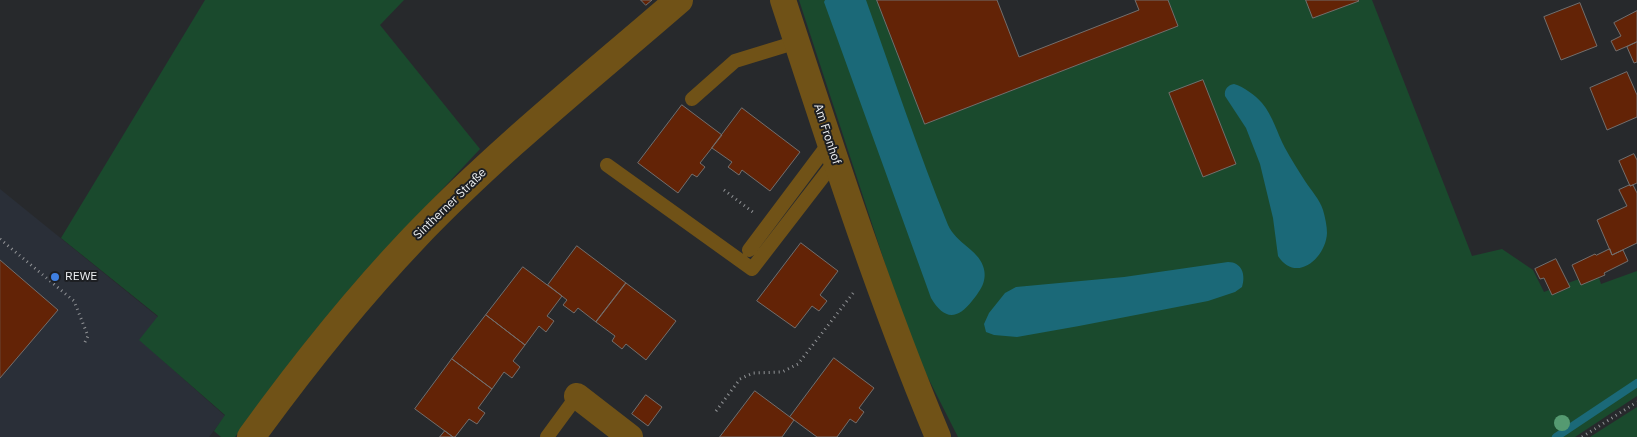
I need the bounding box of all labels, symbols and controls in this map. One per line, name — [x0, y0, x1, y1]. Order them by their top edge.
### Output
street label: Am Fronhof — [810, 102, 844, 166]
street label: Sintherner Straße — [411, 166, 489, 242]
place label: REWE — [65, 270, 97, 284]
marker: REWE — [49, 271, 61, 283]

